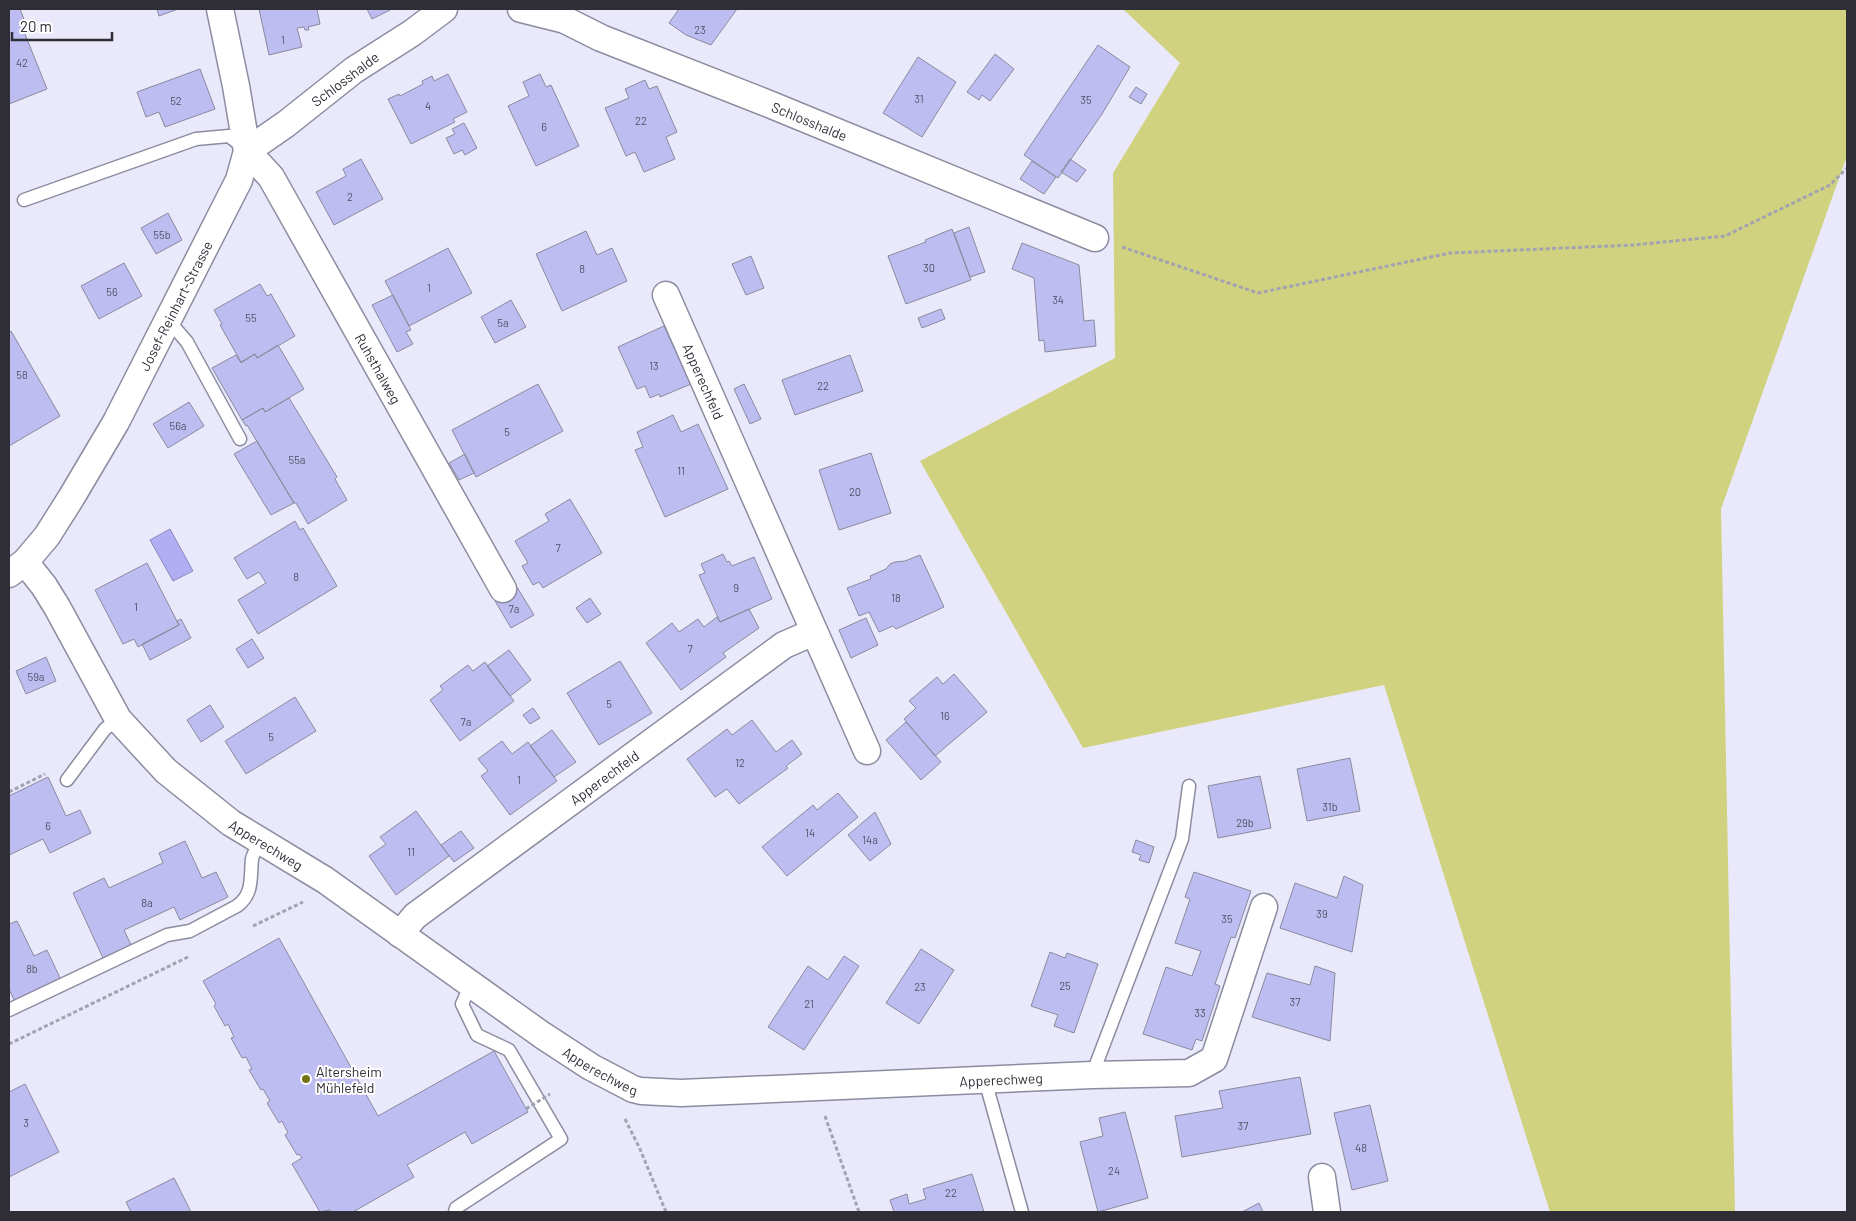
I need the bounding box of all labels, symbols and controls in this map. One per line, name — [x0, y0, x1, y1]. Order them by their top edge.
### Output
scale bar — [12, 10, 112, 42]
text: 20 m — [20, 17, 52, 35]
house number: 23 — [694, 23, 706, 36]
house number: 1 — [281, 33, 285, 46]
street label: Schlosshalde — [308, 48, 382, 110]
house number: 42 — [16, 56, 28, 69]
house number: 31 — [914, 92, 924, 105]
house number: 35 — [1080, 93, 1092, 106]
house number: 52 — [170, 94, 182, 107]
street label: Schlosshalde — [769, 98, 850, 144]
house number: 4 — [425, 99, 431, 112]
house number: 22 — [635, 114, 647, 127]
house number: 6 — [541, 120, 547, 133]
house number: 2 — [347, 190, 353, 203]
house number: 55b — [153, 228, 171, 241]
street label: Josef-Reinhart-Strasse — [135, 238, 215, 373]
house number: 30 — [923, 261, 935, 274]
house number: 8 — [579, 262, 585, 275]
house number: 1 — [427, 281, 431, 294]
house number: 56 — [106, 285, 118, 298]
house number: 34 — [1052, 293, 1064, 306]
house number: 55 — [245, 311, 257, 324]
house number: 5a — [497, 316, 509, 329]
street label: Ruhsthalweg — [352, 330, 405, 407]
street label: Apperechfeld — [680, 340, 728, 422]
house number: 13 — [649, 359, 659, 372]
house number: 58 — [16, 368, 28, 381]
house number: 22 — [817, 379, 829, 392]
house number: 56a — [170, 419, 186, 432]
house number: 5 — [504, 425, 510, 438]
house number: 55a — [289, 453, 305, 466]
house number: 11 — [677, 464, 685, 477]
house number: 20 — [849, 485, 861, 498]
house number: 7 — [555, 541, 561, 554]
house number: 8 — [293, 570, 299, 583]
house number: 9 — [733, 581, 739, 594]
house number: 18 — [891, 591, 901, 604]
house number: 1 — [134, 600, 138, 613]
house number: 7a — [509, 602, 519, 615]
house number: 7 — [687, 642, 693, 655]
house number: 59a — [27, 670, 45, 683]
house number: 5 — [606, 697, 612, 710]
house number: 16 — [940, 709, 950, 722]
house number: 7a — [461, 715, 471, 728]
house number: 5 — [268, 730, 274, 743]
street label: Apperechfeld — [566, 746, 642, 808]
house number: 12 — [735, 756, 745, 769]
house number: 1 — [517, 773, 521, 786]
house number: 31b — [1322, 800, 1338, 813]
street label: Apperechweg — [226, 815, 306, 873]
house number: 29b — [1236, 816, 1254, 829]
house number: 6 — [45, 819, 51, 832]
house number: 14 — [805, 826, 815, 839]
house number: 14a — [862, 833, 878, 846]
house number: 11 — [407, 845, 415, 858]
house number: 8a — [141, 896, 153, 909]
house number: 39 — [1316, 907, 1328, 920]
house number: 35 — [1221, 912, 1233, 925]
house number: 8b — [26, 962, 38, 975]
house number: 25 — [1059, 979, 1071, 992]
house number: 23 — [914, 980, 926, 993]
house number: 37 — [1290, 995, 1300, 1008]
house number: 21 — [804, 997, 814, 1010]
house number: 33 — [1194, 1006, 1206, 1019]
street label: Apperechweg — [560, 1043, 639, 1098]
place label: Altersheim Mühlefeld — [316, 1063, 382, 1096]
street label: Apperechweg — [959, 1069, 1043, 1089]
marker: Altersheim Mühlefeld — [300, 1073, 312, 1085]
house number: 3 — [23, 1116, 29, 1129]
house number: 37 — [1238, 1119, 1248, 1132]
house number: 48 — [1355, 1141, 1367, 1154]
house number: 24 — [1108, 1164, 1120, 1177]
house number: 22 — [945, 1186, 957, 1199]

